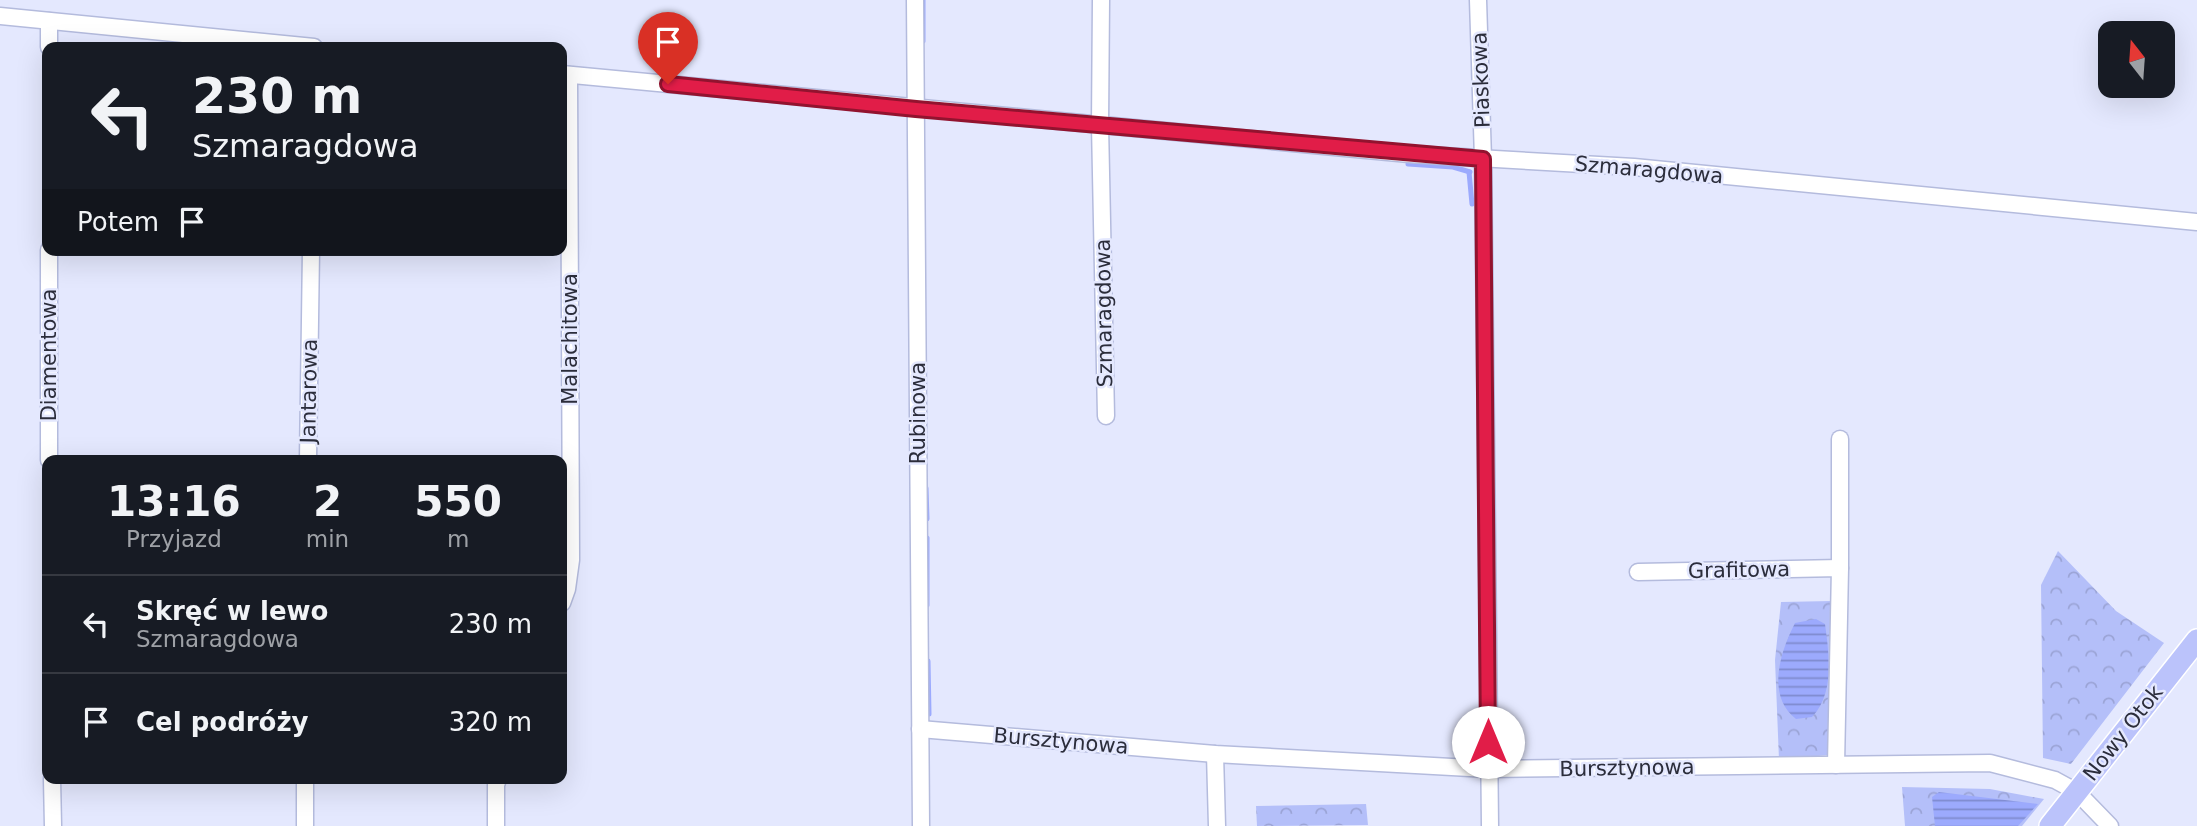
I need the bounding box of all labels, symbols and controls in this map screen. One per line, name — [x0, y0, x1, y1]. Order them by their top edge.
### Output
pin — [638, 12.0, 698, 84]
north arrow — [2098, 21, 2175, 98]
map controls — [2098, 21, 2175, 98]
icon: arrive — [649, 23, 687, 61]
street label: Piaskowa — [1467, 32, 1495, 128]
text: 230 m — [192, 68, 362, 125]
icon: left — [77, 70, 168, 161]
text: Szmaragdowa — [192, 127, 419, 165]
street label: Szmaragdowa — [1574, 152, 1724, 188]
icon: arrive — [173, 203, 211, 241]
text: Potem — [77, 207, 159, 237]
street label: Szmaragdowa — [1091, 238, 1117, 388]
street label: Malachitowa — [558, 273, 582, 405]
street label: Diamentowa — [37, 289, 61, 421]
street label: Jantarowa — [296, 339, 322, 445]
street label: Rubinowa — [906, 362, 930, 464]
text: 13:16 — [107, 477, 241, 526]
text: 2 — [313, 477, 342, 526]
text: 550 — [414, 477, 502, 526]
text: Przyjazd — [126, 526, 222, 552]
text: min — [306, 526, 349, 552]
text: m — [447, 526, 469, 552]
street label: Grafitowa — [1688, 557, 1790, 583]
text: Skręć w lewo — [136, 596, 328, 626]
icon: left — [77, 605, 115, 643]
text: 230 m — [449, 609, 532, 639]
text: Szmaragdowa — [136, 626, 299, 652]
street label: Nowy Otok — [2078, 680, 2168, 786]
icon: arrive — [77, 703, 115, 741]
position arrow — [1451, 705, 1525, 779]
text: Cel podróży — [136, 707, 309, 737]
text: 320 m — [449, 707, 532, 737]
street label: Bursztynowa — [993, 723, 1129, 759]
street label: Bursztynowa — [1559, 755, 1695, 781]

